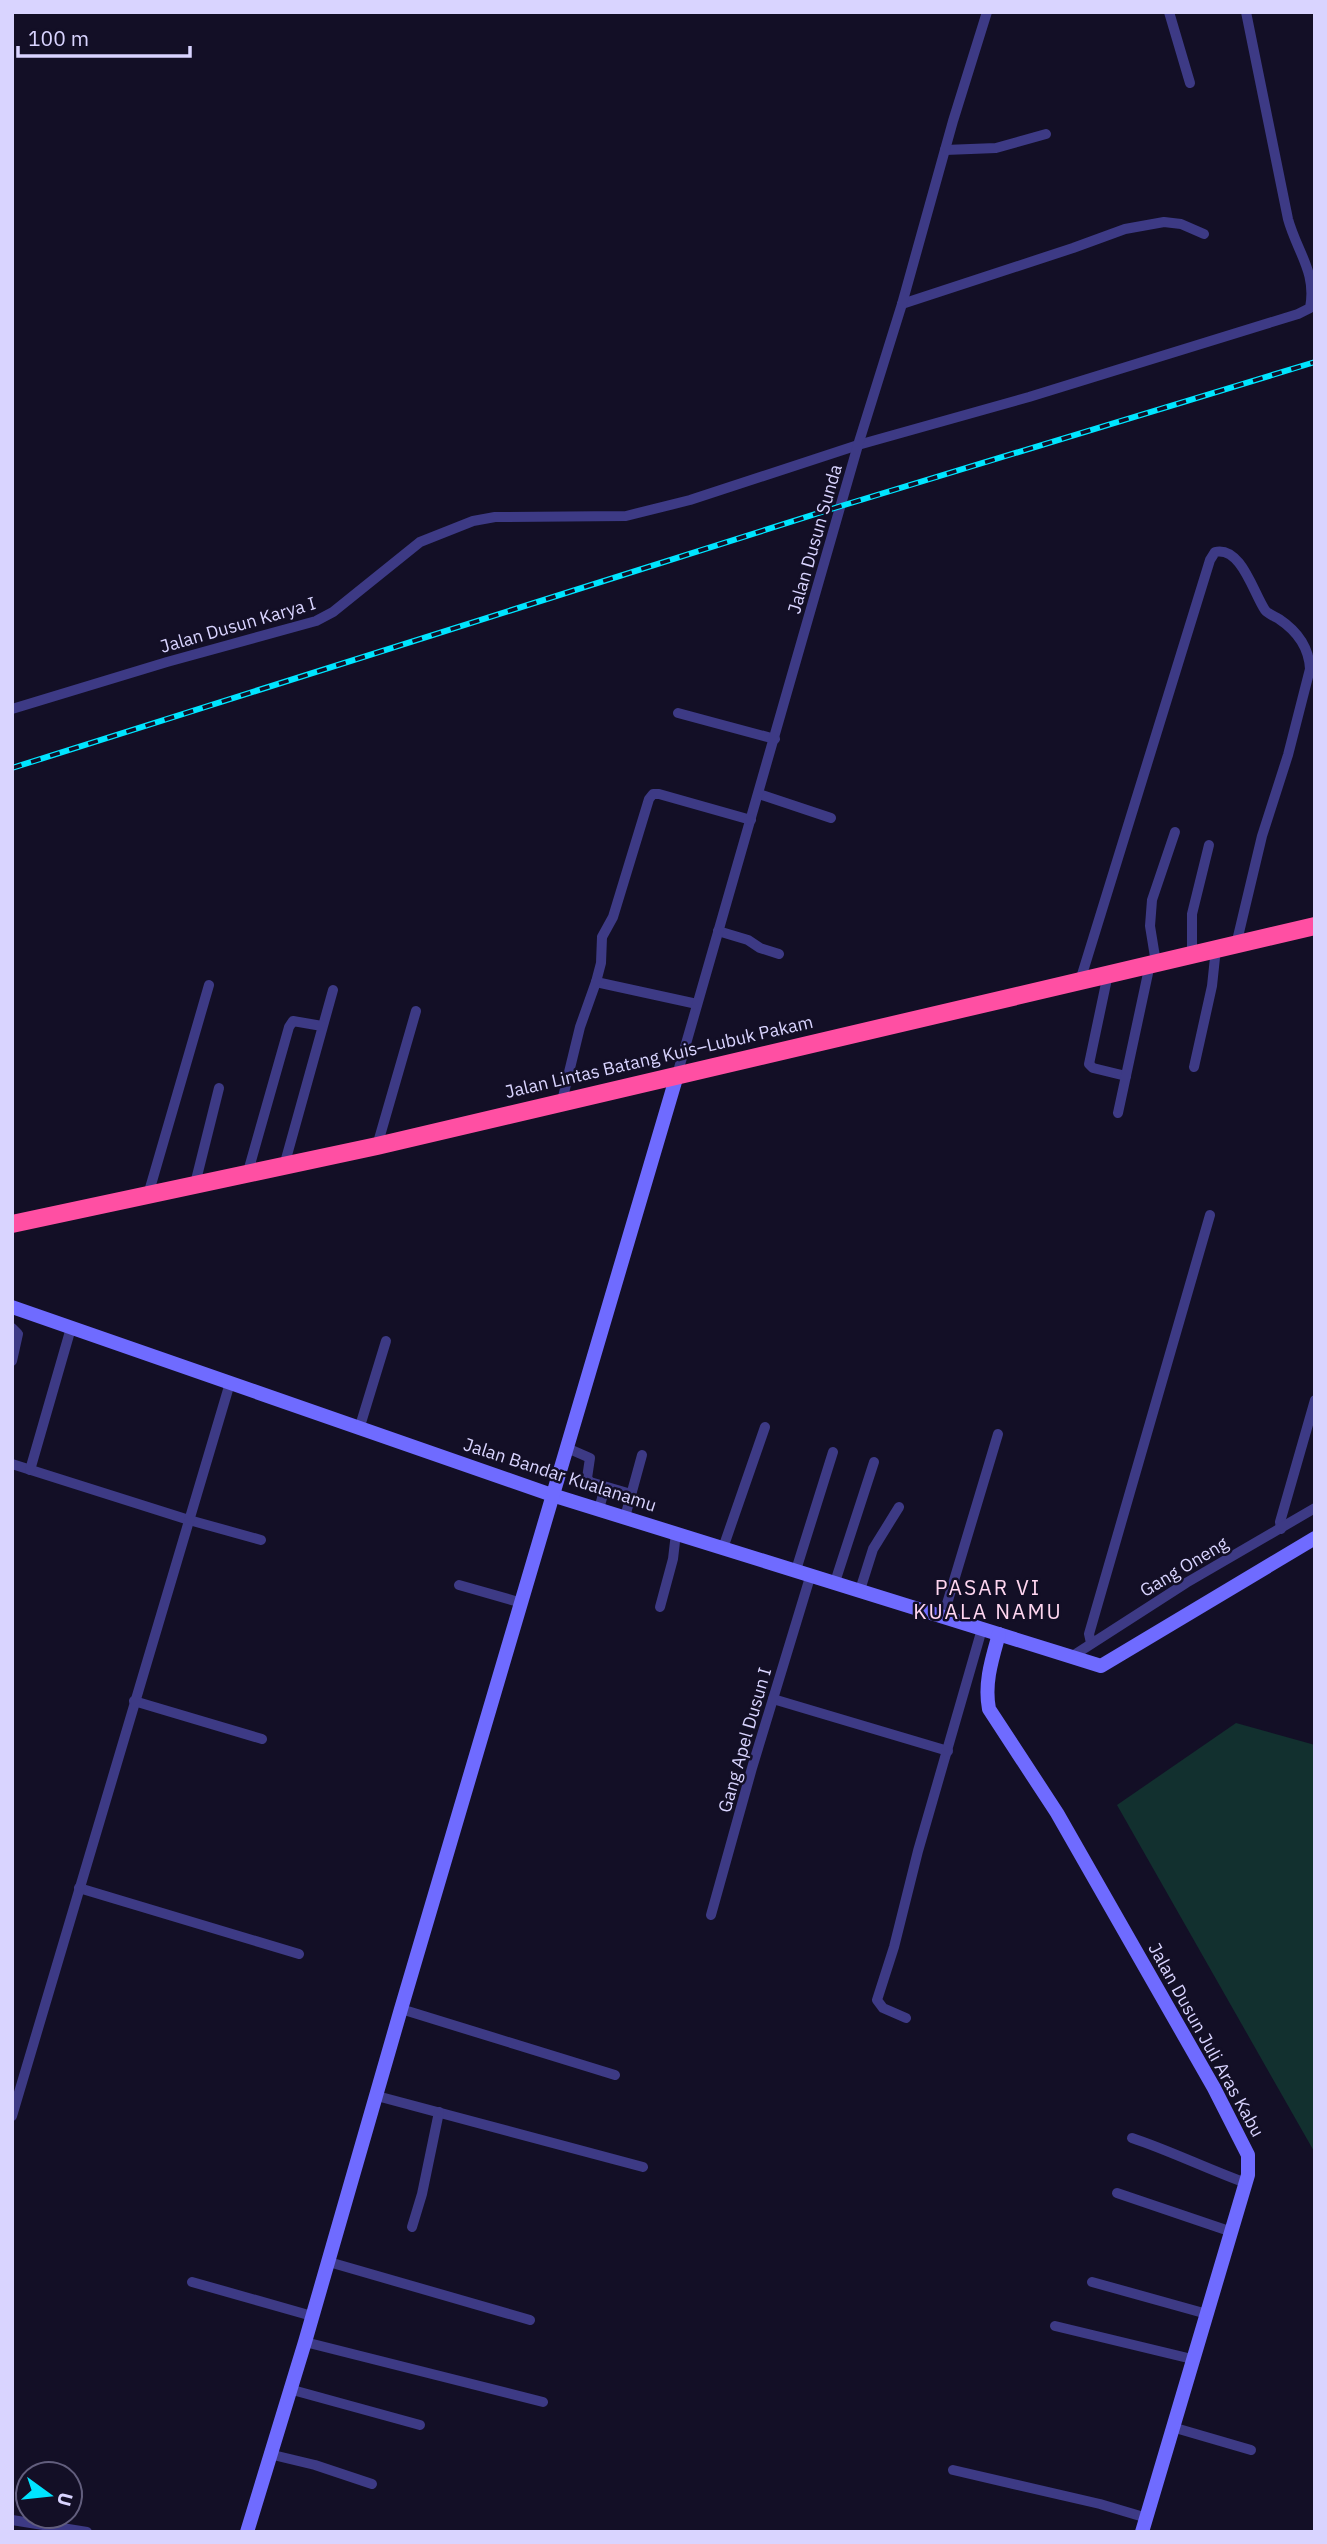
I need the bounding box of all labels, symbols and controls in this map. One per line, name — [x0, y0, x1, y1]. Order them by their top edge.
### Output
scale bar — [18, 14, 189, 58]
text: 100 m — [28, 24, 89, 52]
street label: Jalan Dusun Sunda — [782, 461, 847, 616]
street label: Jalan Dusun Karya I — [157, 591, 318, 658]
street label: Jalan Lintas Batang Kuis–Lubuk Pakam — [503, 1010, 815, 1103]
street label: Jalan Bandar Kualanamu — [461, 1432, 660, 1517]
street label: Gang Oneng — [1136, 1531, 1232, 1602]
district label: PASAR VI KUALA NAMU — [913, 1573, 1063, 1625]
street label: Gang Apel Dusun I — [713, 1665, 776, 1815]
street label: Jalan Dusun Juli Aras Kabu — [1143, 1939, 1270, 2141]
north arrow — [14, 2460, 84, 2530]
text: U — [52, 2490, 79, 2509]

